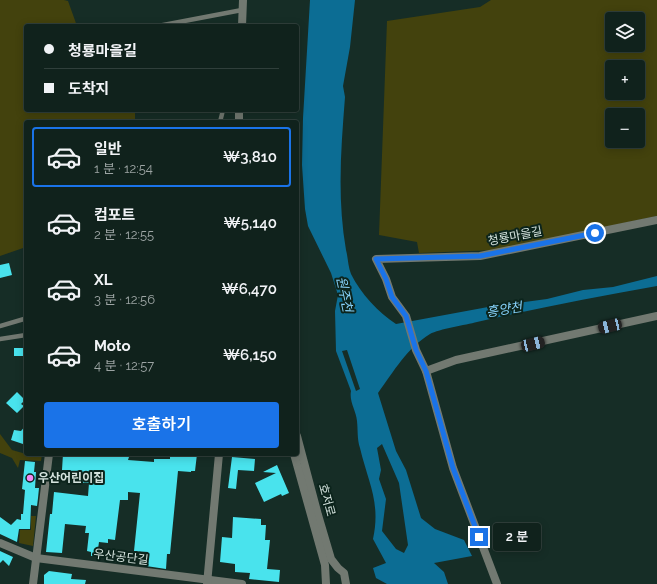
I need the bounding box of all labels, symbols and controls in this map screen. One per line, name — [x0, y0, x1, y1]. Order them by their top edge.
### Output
map controls — [605, 12, 645, 148]
button: layers — [605, 12, 645, 52]
text: 청룡마을길 — [68, 42, 137, 60]
button: + — [605, 60, 645, 100]
text: 도착지 — [68, 80, 109, 98]
button: − — [605, 108, 645, 148]
icon: car — [46, 139, 82, 175]
text: 일반 — [94, 140, 122, 158]
text: ₩3,810 — [223, 148, 277, 166]
text: 1 분 · 12:54 — [94, 161, 153, 176]
icon: car — [46, 205, 82, 241]
text: 컴포트 — [94, 206, 135, 224]
text: ₩5,140 — [224, 214, 277, 232]
street label: 청룡마을길 — [487, 224, 543, 248]
route start — [586, 224, 604, 242]
text: 2 분 · 12:55 — [94, 227, 154, 242]
icon: car — [46, 271, 82, 307]
text: XL — [94, 271, 112, 289]
water label: 원주천 — [333, 275, 356, 314]
text: ₩6,470 — [222, 280, 277, 298]
text: 3 분 · 12:56 — [94, 292, 155, 307]
water label: 흥양천 — [485, 299, 524, 320]
car — [597, 317, 623, 335]
car — [520, 335, 546, 353]
icon: car — [46, 337, 82, 373]
text: Moto — [94, 337, 131, 355]
text: ₩6,150 — [223, 346, 277, 364]
text: 4 분 · 12:57 — [94, 358, 154, 373]
button: 호출하기 — [44, 402, 279, 448]
place label: 우산어린이집 — [38, 471, 104, 485]
marker: 우산어린이집 — [25, 473, 35, 483]
street label: 호저로 — [316, 482, 338, 518]
callout: 2 분 — [493, 523, 541, 551]
route end — [470, 528, 488, 546]
text: 2 분 — [506, 529, 528, 544]
street label: 우산공단길 — [93, 547, 149, 567]

